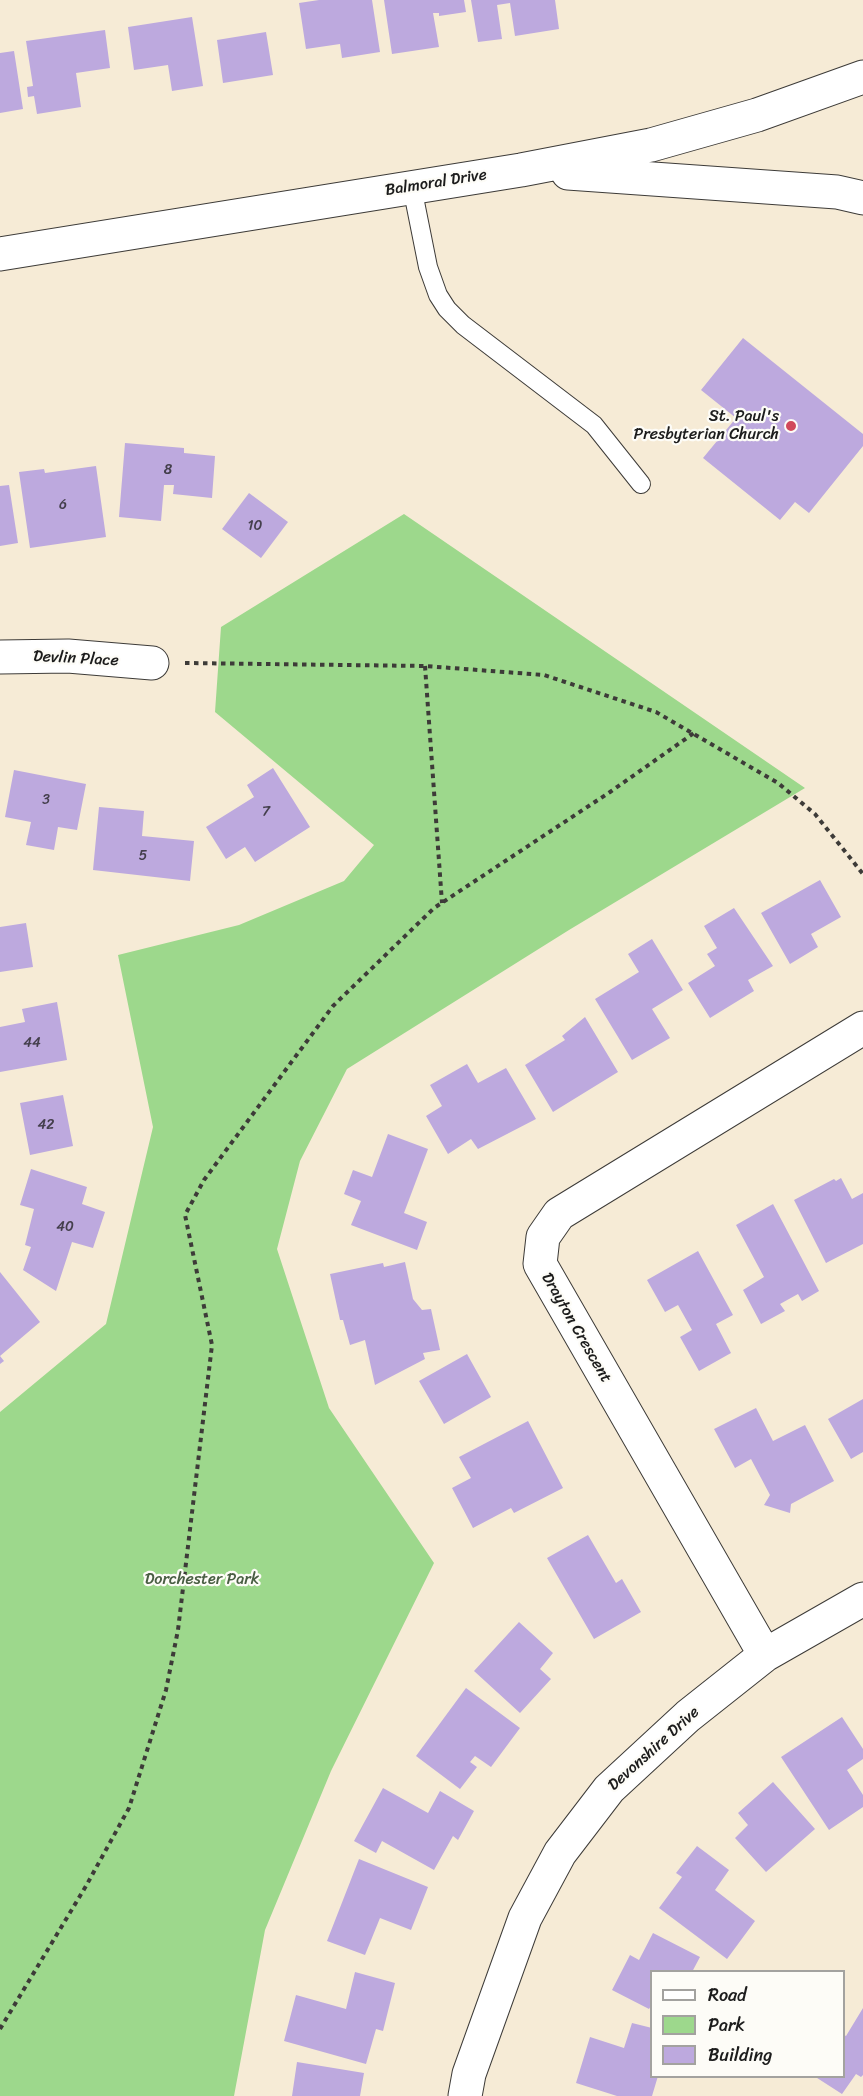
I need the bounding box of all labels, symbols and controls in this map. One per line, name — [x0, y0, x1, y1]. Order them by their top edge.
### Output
street label: Balmoral Drive — [384, 165, 488, 201]
place label: St. Paul's Presbyterian Church — [633, 407, 779, 445]
marker: St. Paul's Presbyterian Church — [784, 419, 798, 433]
house number: 8 — [164, 462, 172, 478]
house number: 6 — [59, 497, 67, 513]
house number: 10 — [248, 518, 262, 534]
street label: Devlin Place — [33, 647, 119, 671]
house number: 3 — [42, 792, 50, 808]
house number: 7 — [262, 804, 270, 820]
house number: 5 — [139, 848, 147, 864]
house number: 44 — [23, 1035, 41, 1051]
house number: 42 — [38, 1117, 54, 1133]
house number: 40 — [56, 1219, 74, 1235]
street label: Drayton Crescent — [537, 1270, 615, 1386]
park label: Dorchester Park — [145, 1570, 259, 1590]
street label: Devonshire Drive — [604, 1703, 704, 1795]
legend — [650, 1970, 845, 2078]
text: Road — [708, 1979, 747, 2011]
text: Park — [708, 2009, 745, 2041]
text: Building — [708, 2039, 772, 2071]

